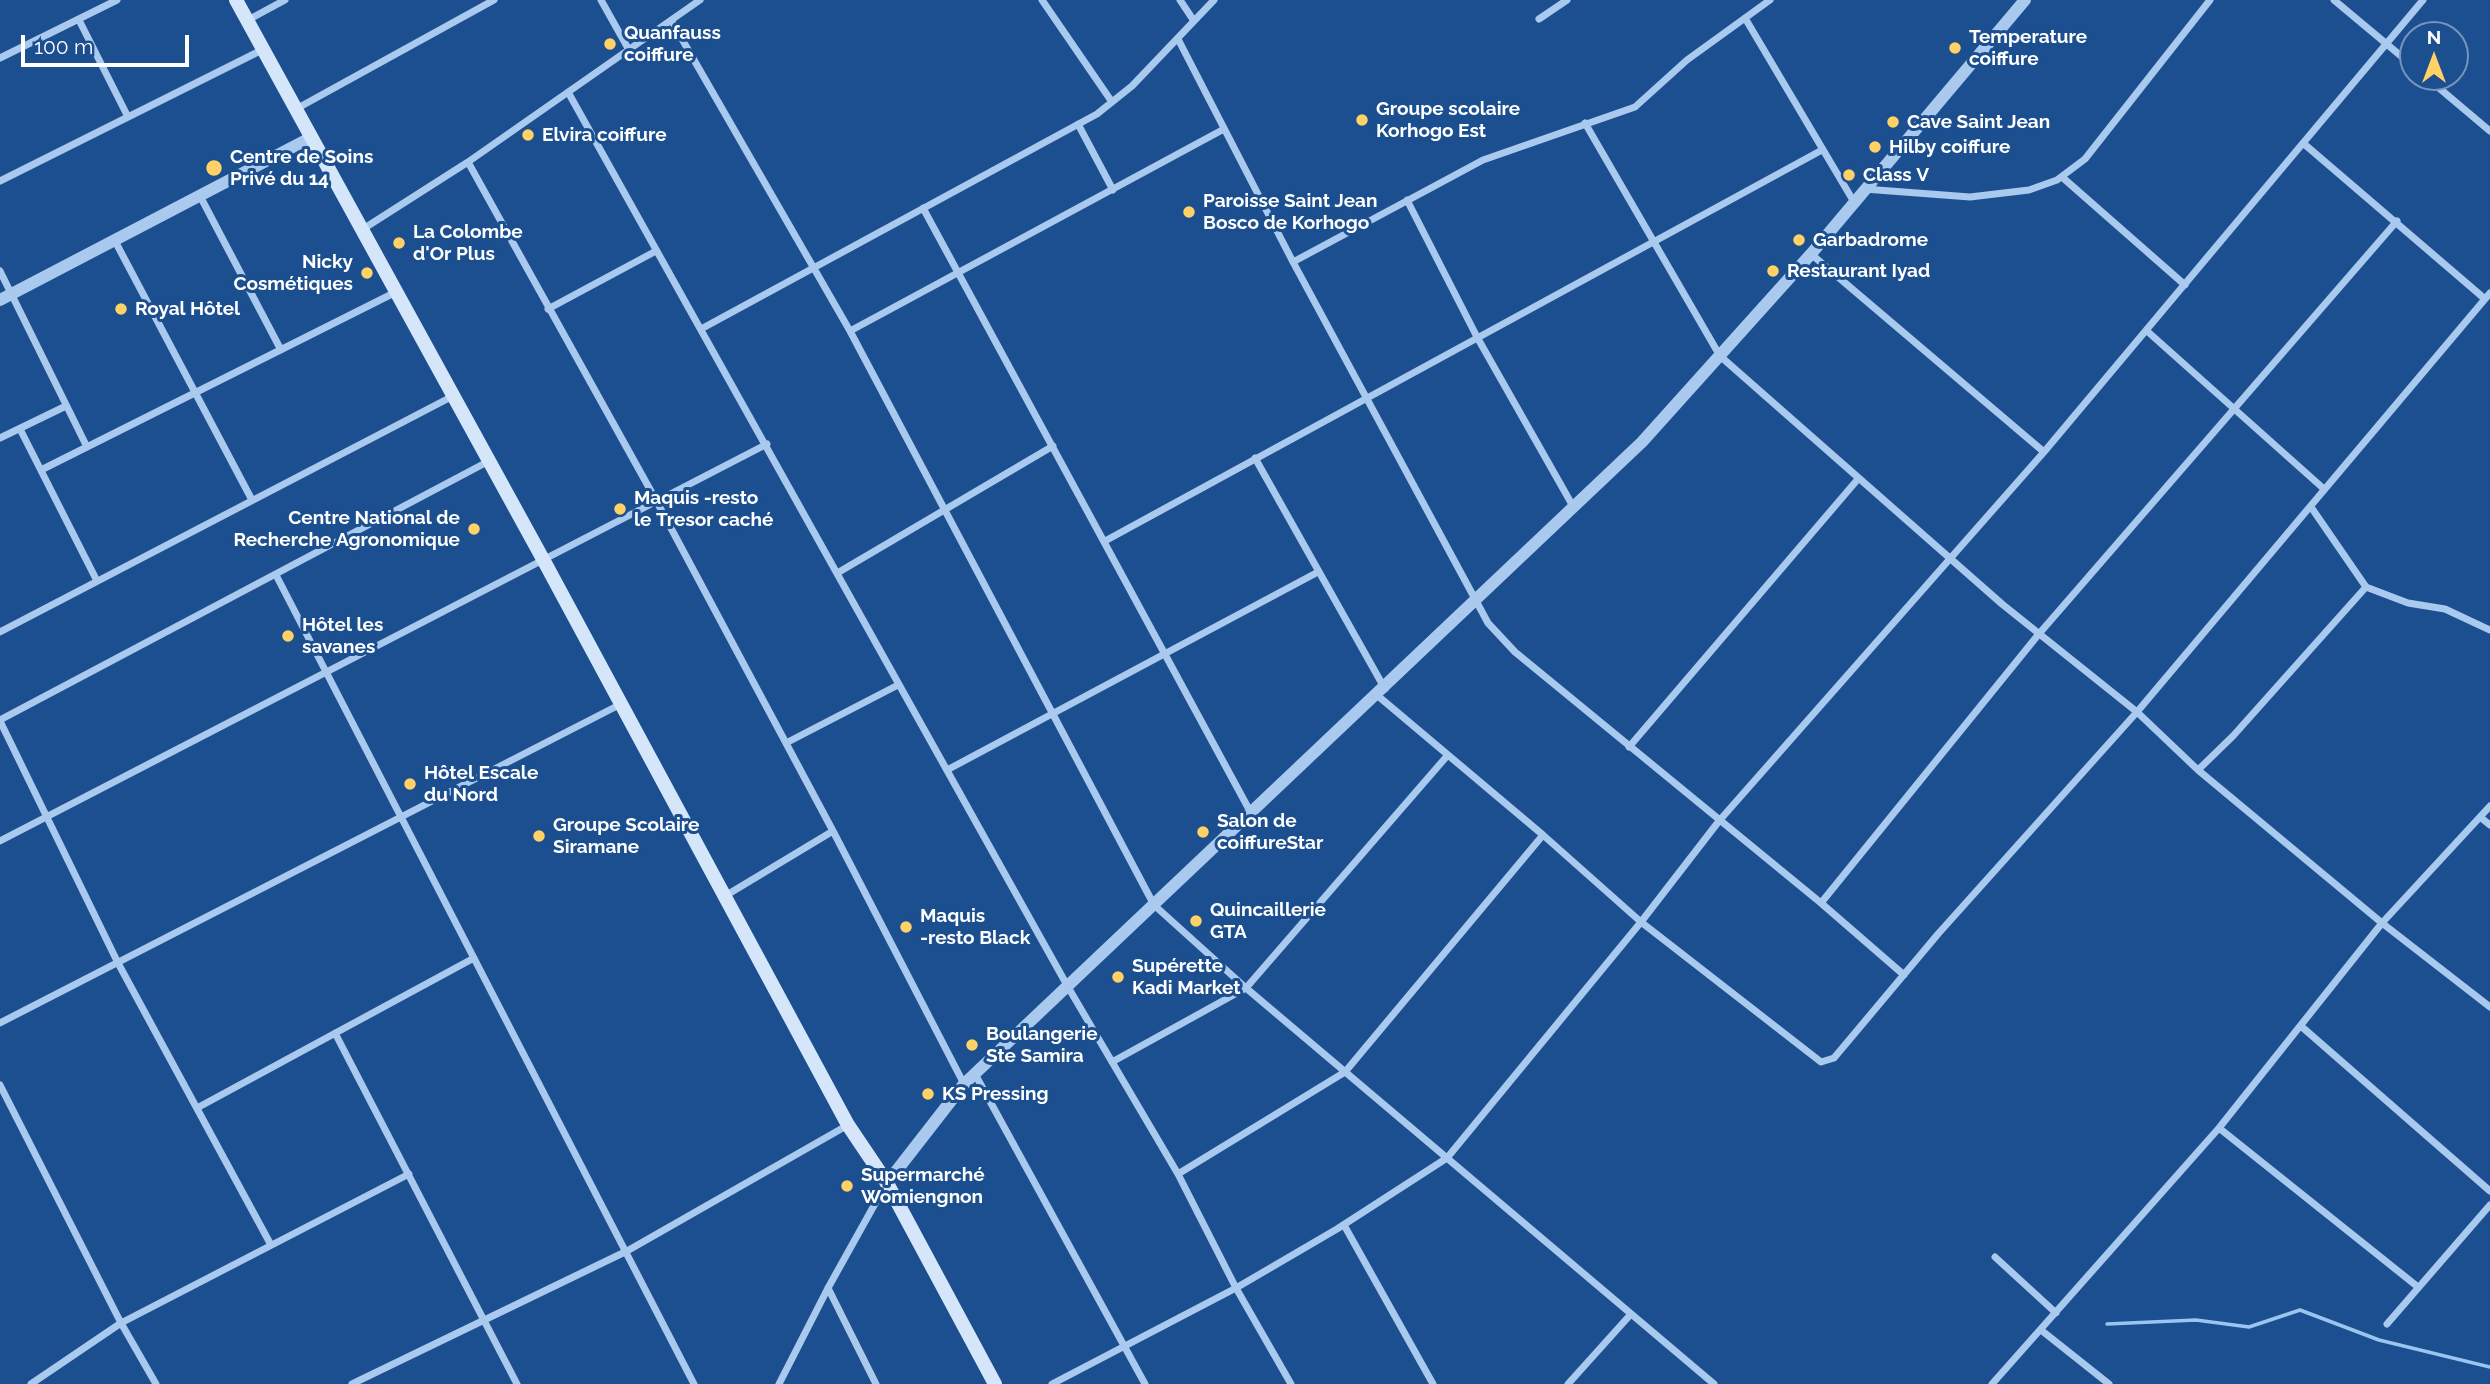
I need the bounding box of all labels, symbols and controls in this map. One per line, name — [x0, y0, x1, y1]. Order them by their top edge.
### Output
scale bar — [24, 21, 192, 65]
north arrow — [2399, 21, 2469, 91]
place label: Quanfauss coiffure — [624, 22, 721, 66]
place label: Temperature coiffure — [1969, 26, 2087, 70]
text: N — [2427, 26, 2441, 48]
text: 100 m — [34, 34, 93, 59]
marker: Quanfauss coiffure — [602, 36, 618, 52]
marker: Temperature coiffure — [1947, 40, 1963, 56]
place label: Groupe scolaire Korhogo Est — [1376, 98, 1520, 142]
place label: Cave Saint Jean — [1907, 111, 2050, 133]
marker: Groupe scolaire Korhogo Est — [1354, 112, 1370, 128]
marker: Cave Saint Jean — [1885, 114, 1901, 130]
place label: Elvira coiffure — [542, 124, 667, 146]
marker: Elvira coiffure — [520, 127, 536, 143]
place label: Hilby coiffure — [1889, 136, 2010, 158]
marker: Hilby coiffure — [1867, 139, 1883, 155]
place label: Centre de Soins Privé du 14 — [230, 146, 373, 190]
marker: Centre de Soins Privé du 14 — [204, 158, 224, 178]
place label: Class V — [1863, 164, 1929, 186]
marker: Class V — [1841, 167, 1857, 183]
place label: Paroisse Saint Jean Bosco de Korhogo — [1203, 190, 1377, 234]
marker: Paroisse Saint Jean Bosco de Korhogo — [1181, 204, 1197, 220]
place label: La Colombe d'Or Plus — [413, 221, 523, 265]
place label: Garbadrome — [1813, 229, 1928, 251]
marker: Garbadrome — [1791, 232, 1807, 248]
marker: La Colombe d'Or Plus — [391, 235, 407, 251]
place label: Nicky Cosmétiques — [233, 251, 353, 295]
place label: Restaurant Iyad — [1787, 260, 1930, 282]
marker: Restaurant Iyad — [1765, 263, 1781, 279]
marker: Nicky Cosmétiques — [359, 265, 375, 281]
place label: Royal Hôtel — [135, 298, 240, 320]
marker: Royal Hôtel — [113, 301, 129, 317]
place label: Maquis -resto le Tresor caché — [634, 487, 773, 531]
marker: Maquis -resto le Tresor caché — [612, 501, 628, 517]
place label: Centre National de Recherche Agronomique — [233, 507, 460, 551]
marker: Centre National de Recherche Agronomique — [466, 521, 482, 537]
place label: Hôtel les savanes — [302, 614, 383, 658]
marker: Hôtel les savanes — [280, 628, 296, 644]
place label: Hôtel Escale du Nord — [424, 762, 538, 806]
marker: Hôtel Escale du Nord — [402, 776, 418, 792]
place label: Salon de coiffureStar — [1217, 810, 1323, 854]
place label: Groupe Scolaire Siramane — [553, 814, 699, 858]
marker: Salon de coiffureStar — [1195, 824, 1211, 840]
marker: Groupe Scolaire Siramane — [531, 828, 547, 844]
place label: Quincaillerie GTA — [1210, 899, 1326, 943]
place label: Maquis -resto Black — [920, 905, 1030, 949]
marker: Quincaillerie GTA — [1188, 913, 1204, 929]
marker: Maquis -resto Black — [898, 919, 914, 935]
place label: Supérette Kadi Market — [1132, 955, 1240, 999]
marker: Supérette Kadi Market — [1110, 969, 1126, 985]
place label: Boulangerie Ste Samira — [986, 1023, 1098, 1067]
marker: Boulangerie Ste Samira — [964, 1037, 980, 1053]
place label: KS Pressing — [942, 1083, 1049, 1105]
marker: KS Pressing — [920, 1086, 936, 1102]
place label: Supermarché Womiengnon — [861, 1164, 985, 1208]
marker: Supermarché Womiengnon — [839, 1178, 855, 1194]

